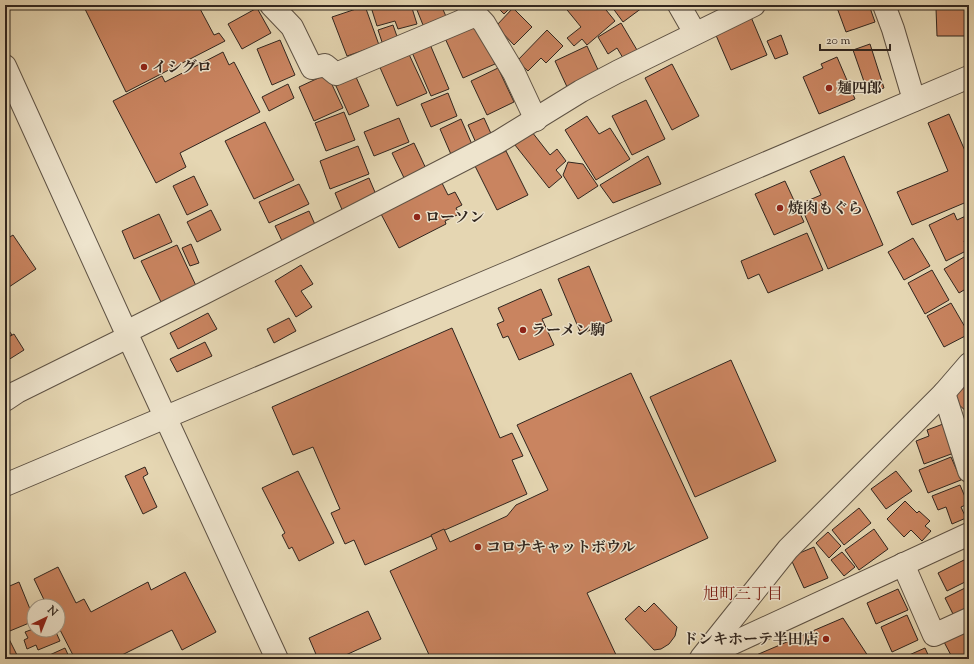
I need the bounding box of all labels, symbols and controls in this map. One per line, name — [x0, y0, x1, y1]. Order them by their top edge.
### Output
scale bar — [820, 26, 890, 52]
text: 20 m — [826, 32, 851, 50]
place label: イシグロ — [152, 58, 212, 79]
marker: イシグロ — [139, 62, 149, 72]
place label: 麺四郎 — [837, 79, 882, 100]
marker: 麺四郎 — [824, 83, 834, 93]
place label: 焼肉もぐら — [788, 199, 863, 220]
marker: 焼肉もぐら — [775, 203, 785, 213]
place label: ローソン — [425, 208, 484, 229]
marker: ローソン — [412, 212, 422, 222]
place label: ラーメン駒 — [531, 321, 605, 342]
marker: ラーメン駒 — [518, 325, 528, 335]
place label: コロナキャットボウル — [486, 538, 636, 559]
marker: コロナキャットボウル — [473, 542, 483, 552]
district label: 旭町三丁目 — [703, 584, 783, 607]
north arrow — [26, 598, 66, 638]
text: N — [43, 602, 61, 620]
place label: ドンキホーテ半田店 — [683, 630, 818, 651]
marker: ドンキホーテ半田店 — [821, 634, 831, 644]

